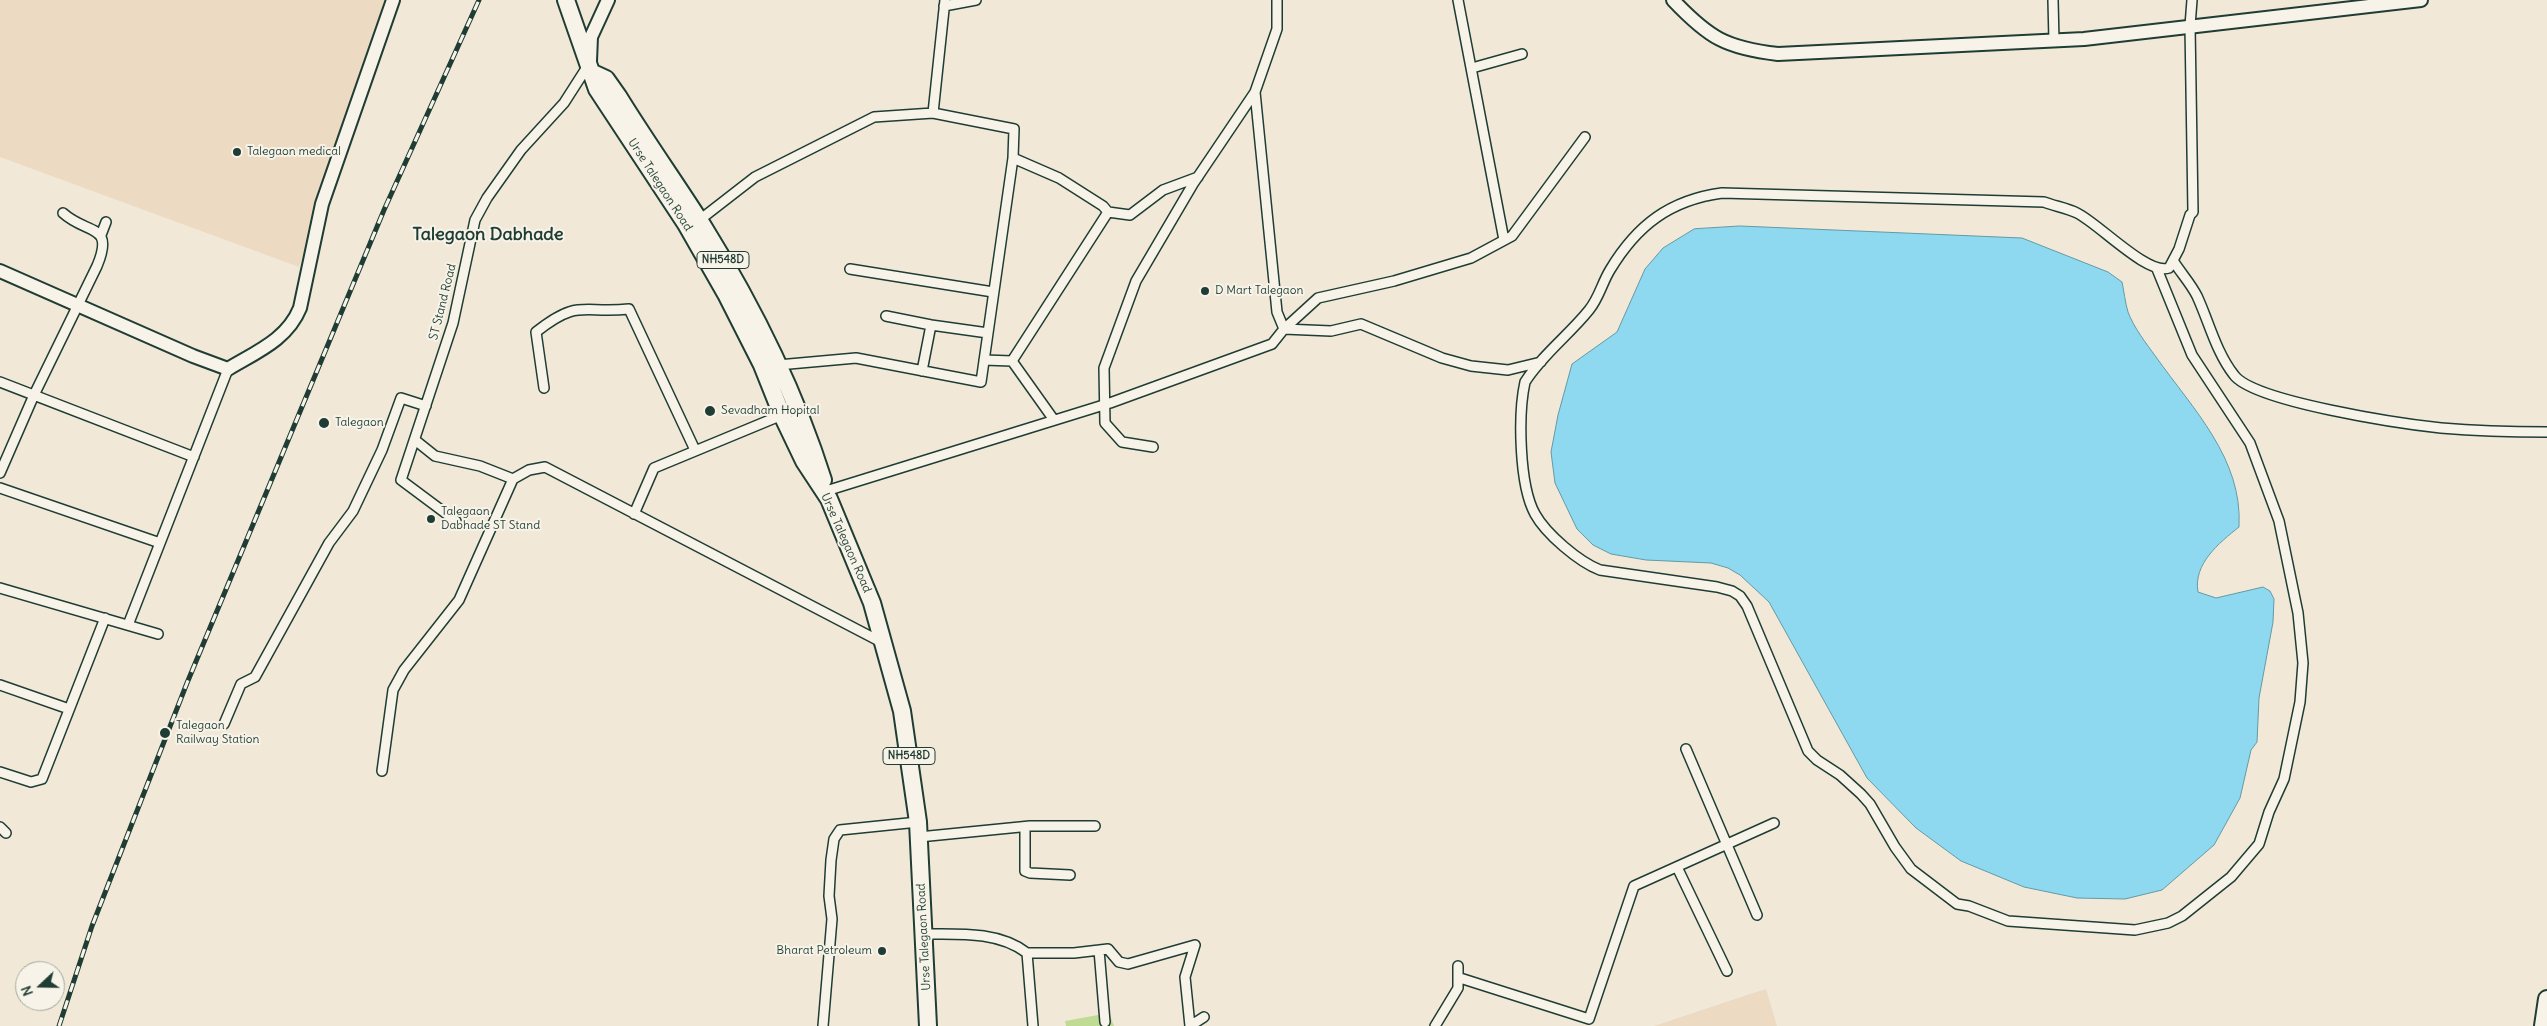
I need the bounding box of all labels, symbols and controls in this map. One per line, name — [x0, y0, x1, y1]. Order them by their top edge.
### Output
street label: Urse Talegaon Road — [625, 136, 695, 234]
place label: Talegaon medical — [247, 145, 341, 159]
marker: Talegaon medical — [231, 146, 243, 158]
district label: Talegaon Dabhade — [412, 224, 564, 246]
road number: NH548D — [697, 252, 749, 268]
street label: ST Stand Road — [427, 262, 459, 342]
place label: D Mart Talegaon — [1215, 284, 1303, 298]
marker: D Mart Talegaon — [1199, 285, 1211, 297]
marker: Sevadham Hopital — [703, 404, 717, 418]
place label: Sevadham Hopital — [721, 404, 819, 418]
marker: Talegaon — [317, 416, 331, 430]
place label: Talegaon — [335, 416, 384, 430]
street label: Urse Talegaon Road — [818, 491, 874, 595]
place label: Talegaon Dabhade ST Stand — [441, 505, 540, 533]
marker: Talegaon Dabhade ST Stand — [425, 513, 437, 525]
place label: Talegaon Railway Station — [176, 719, 259, 747]
marker: Talegaon Railway Station — [158, 726, 172, 740]
road number: NH548D — [883, 748, 935, 764]
street label: Urse Talegaon Road — [914, 883, 934, 991]
place label: Bharat Petroleum — [776, 944, 872, 958]
marker: Bharat Petroleum — [876, 945, 888, 957]
north arrow — [15, 961, 65, 1011]
text: N — [17, 983, 37, 999]

